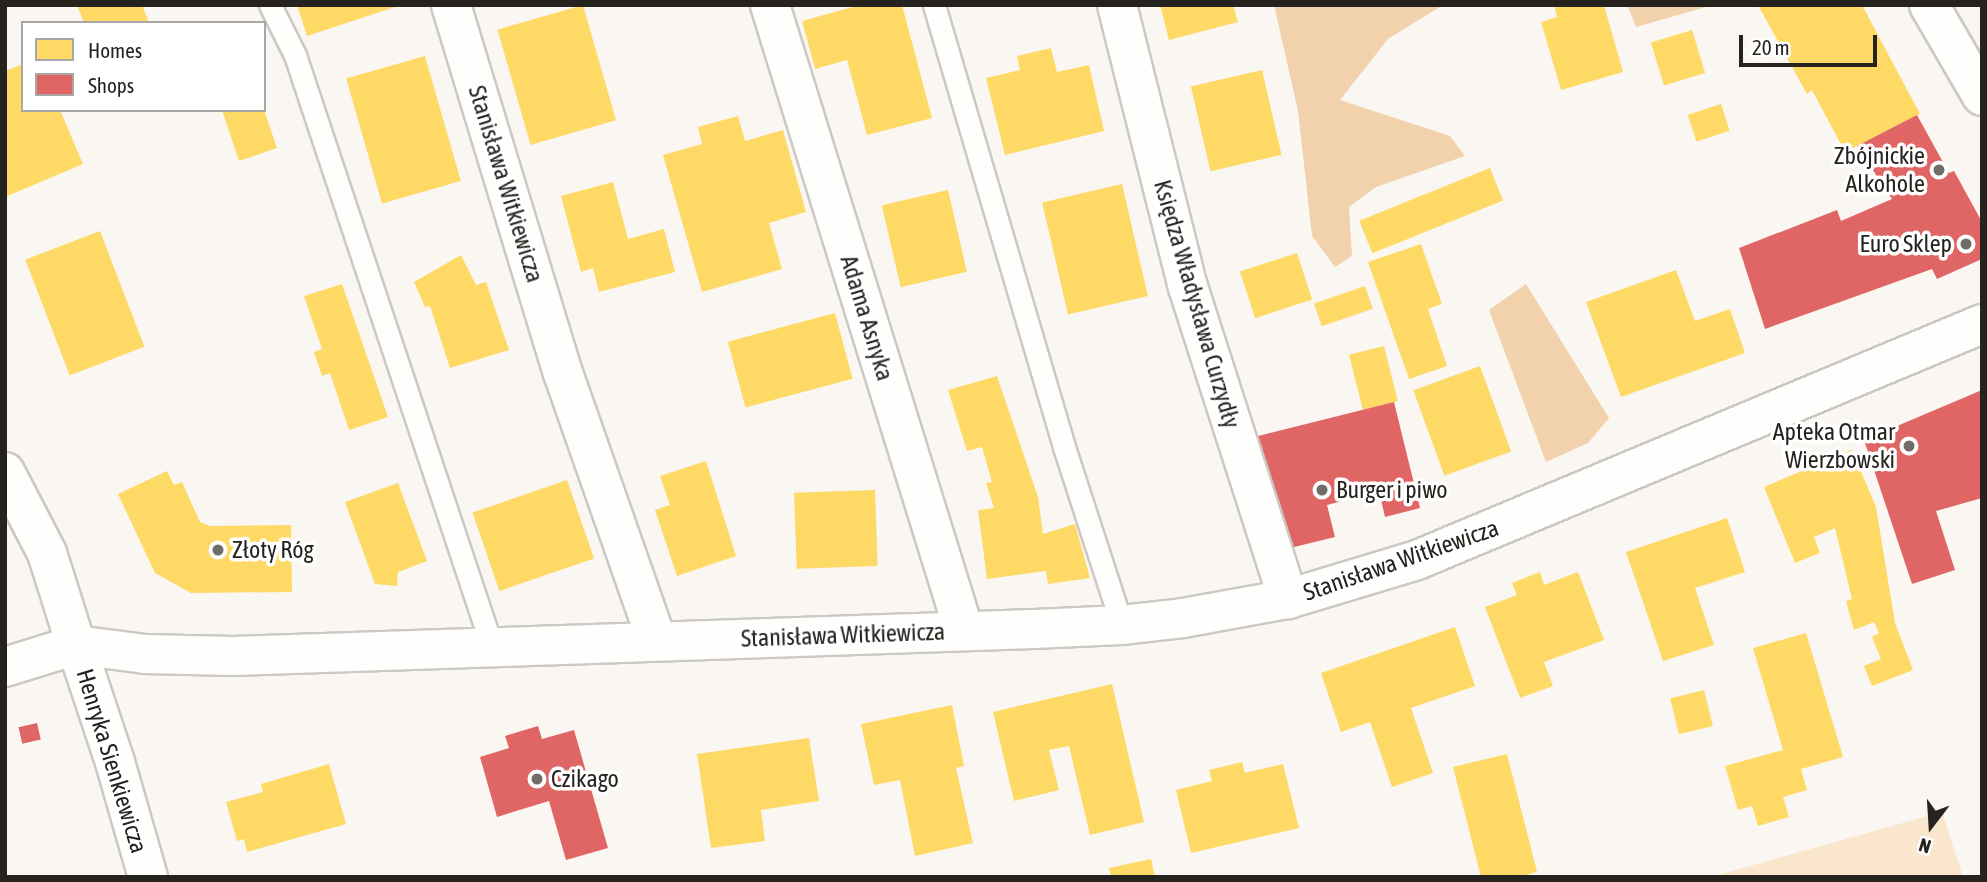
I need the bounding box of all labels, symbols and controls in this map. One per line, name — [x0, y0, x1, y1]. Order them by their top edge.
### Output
legend — [21, 21, 266, 112]
scale bar — [1742, 21, 1880, 65]
text: 20 m — [1752, 35, 1790, 59]
text: Homes — [88, 38, 142, 62]
text: Shops — [88, 73, 134, 97]
street label: Stanisława Witkiewicza — [462, 82, 550, 286]
place label: Zbójnickie Alkohole — [1834, 142, 1925, 198]
marker: Zbójnickie Alkohole — [1931, 162, 1947, 178]
street label: Księdza Władysława Curzydły — [1148, 177, 1246, 431]
place label: Euro Sklep — [1860, 230, 1952, 258]
marker: Euro Sklep — [1958, 236, 1974, 252]
street label: Adama Asnyka — [834, 252, 900, 384]
place label: Apteka Otmar Wierzbowski — [1773, 418, 1895, 474]
marker: Apteka Otmar Wierzbowski — [1901, 438, 1917, 454]
place label: Burger i piwo — [1336, 476, 1448, 504]
marker: Burger i piwo — [1314, 482, 1330, 498]
street label: Stanisława Witkiewicza — [1300, 513, 1502, 607]
place label: Złoty Róg — [232, 536, 314, 564]
marker: Złoty Róg — [210, 542, 226, 558]
street label: Stanisława Witkiewicza — [740, 617, 946, 653]
street label: Henryka Sienkiewicza — [70, 665, 154, 857]
place label: Czikago — [551, 765, 619, 793]
marker: Czikago — [529, 771, 545, 787]
north arrow — [1896, 791, 1966, 861]
text: N — [1916, 834, 1933, 858]

